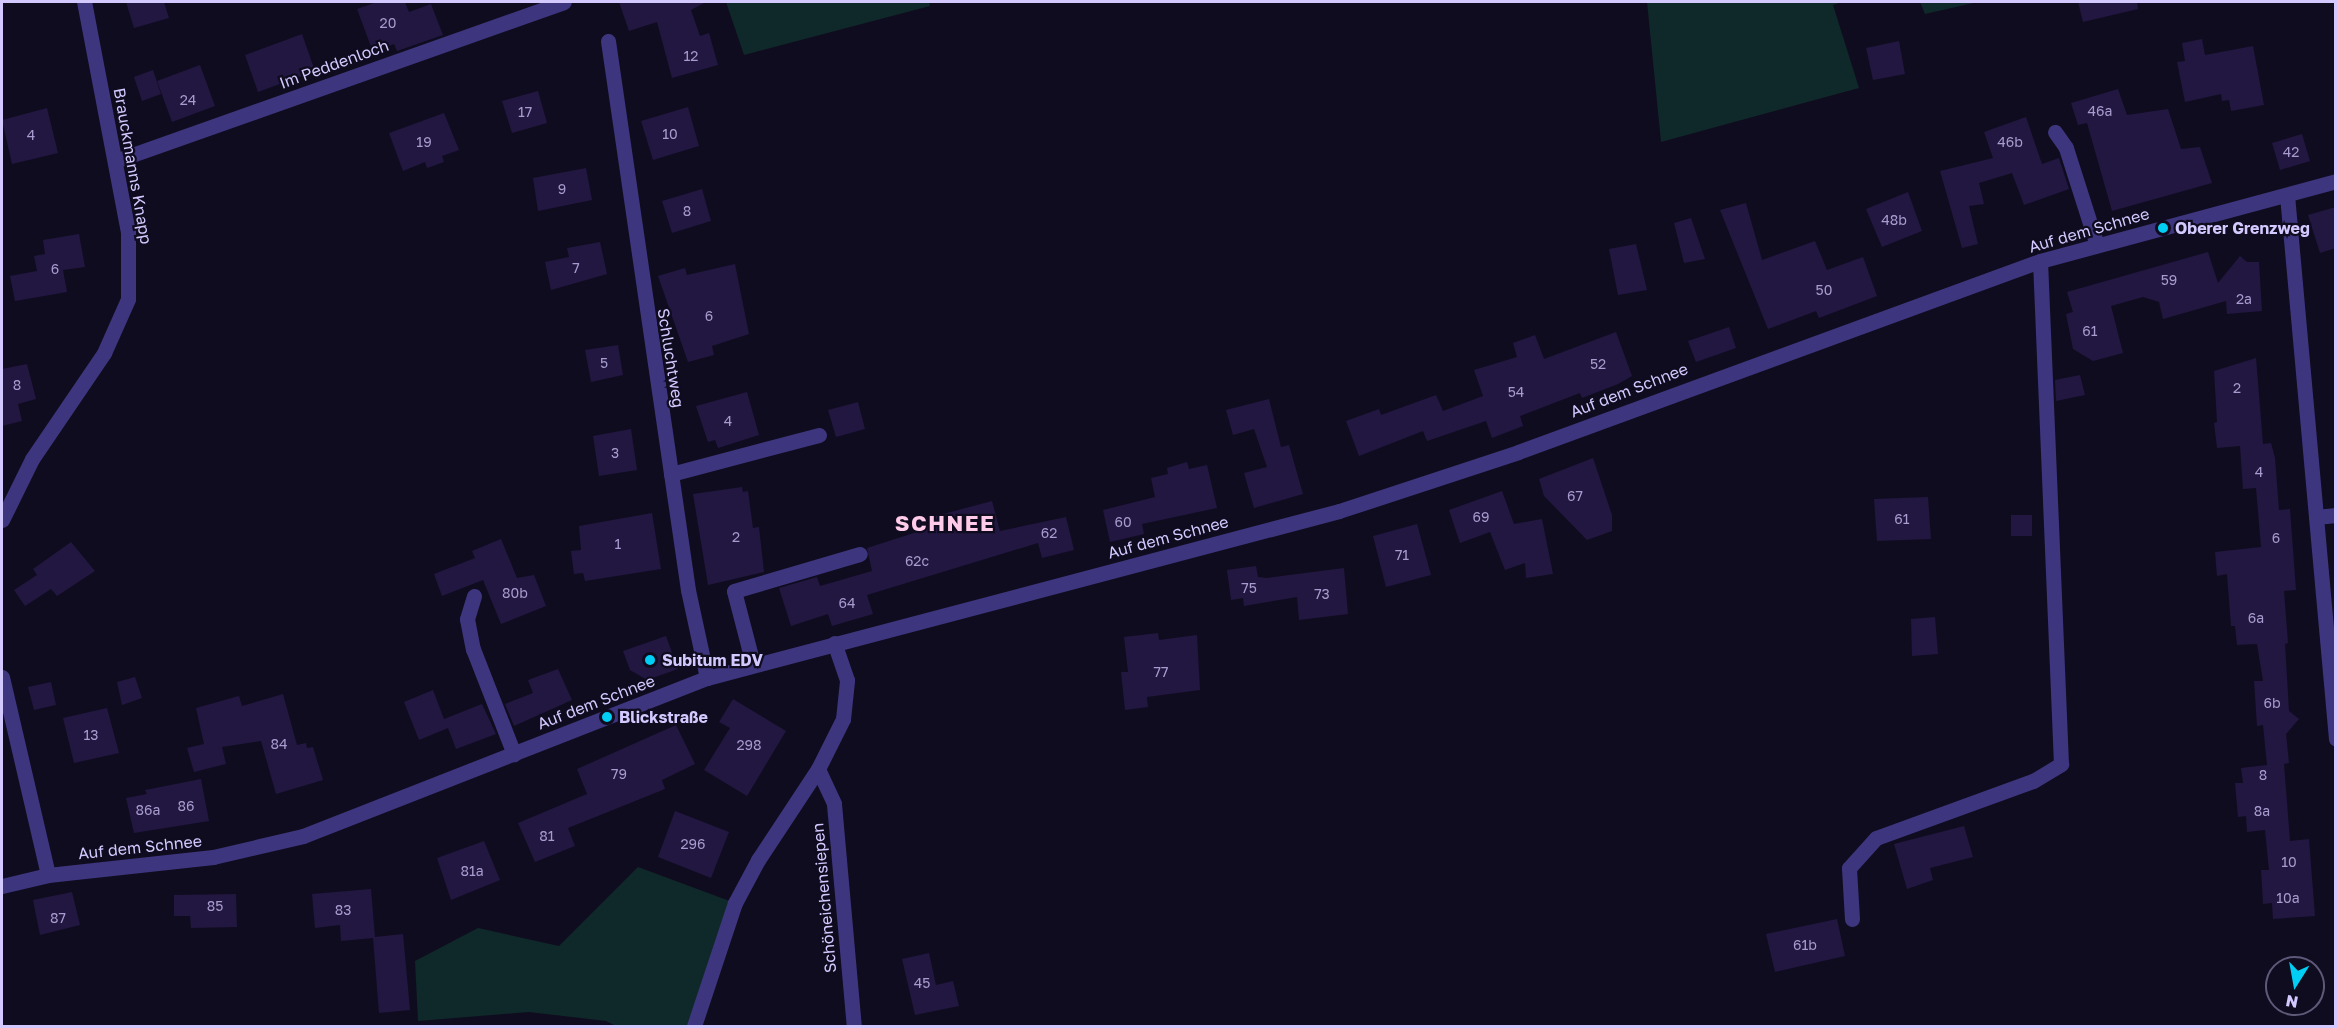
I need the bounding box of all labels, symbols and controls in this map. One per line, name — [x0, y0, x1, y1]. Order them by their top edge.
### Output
house number: 20 — [380, 15, 396, 31]
street label: Im Peddenloch — [277, 35, 391, 93]
house number: 12 — [684, 48, 698, 64]
street label: Brauckmanns Knapp — [110, 86, 156, 246]
house number: 24 — [180, 92, 196, 108]
house number: 46a — [2088, 103, 2112, 119]
house number: 17 — [518, 104, 532, 120]
house number: 10 — [662, 126, 678, 142]
house number: 4 — [27, 127, 35, 143]
house number: 19 — [416, 134, 432, 150]
house number: 46b — [1997, 134, 2023, 150]
house number: 42 — [2283, 144, 2299, 160]
house number: 9 — [558, 181, 566, 197]
house number: 8 — [683, 203, 691, 219]
street label: Auf dem Schnee — [2027, 204, 2151, 256]
house number: 48b — [1881, 212, 1907, 228]
place label: Oberer Grenzweg — [2175, 218, 2310, 238]
marker: Oberer Grenzweg — [2156, 221, 2170, 235]
house number: 7 — [572, 260, 580, 276]
house number: 6 — [51, 261, 59, 277]
house number: 59 — [2161, 272, 2177, 288]
house number: 50 — [1816, 282, 1832, 298]
house number: 2a — [2236, 291, 2252, 307]
street label: Schluchtweg — [654, 307, 688, 409]
house number: 6 — [705, 308, 713, 324]
house number: 61 — [2082, 323, 2098, 339]
house number: 5 — [600, 355, 608, 371]
house number: 52 — [1590, 356, 1606, 372]
street label: Auf dem Schnee — [1567, 359, 1691, 421]
house number: 8 — [13, 377, 21, 393]
house number: 2 — [2233, 380, 2241, 396]
house number: 54 — [1508, 384, 1524, 400]
house number: 4 — [724, 413, 732, 429]
house number: 3 — [611, 445, 619, 461]
house number: 4 — [2255, 464, 2263, 480]
house number: 67 — [1567, 488, 1583, 504]
house number: 69 — [1473, 509, 1489, 525]
district label: SCHNEE — [895, 510, 995, 536]
house number: 61 — [1894, 511, 1910, 527]
street label: Auf dem Schnee — [1105, 512, 1231, 562]
house number: 60 — [1114, 514, 1132, 530]
house number: 62 — [1041, 525, 1057, 541]
house number: 2 — [732, 529, 740, 545]
house number: 6 — [2272, 530, 2280, 546]
house number: 1 — [615, 536, 621, 552]
house number: 71 — [1395, 547, 1409, 563]
house number: 62c — [905, 553, 929, 569]
house number: 75 — [1241, 580, 1257, 596]
house number: 80b — [502, 585, 528, 601]
house number: 73 — [1314, 586, 1330, 602]
house number: 64 — [838, 595, 856, 611]
house number: 6a — [2248, 610, 2264, 626]
place label: Subitum EDV — [662, 650, 763, 670]
marker: Subitum EDV — [643, 653, 657, 667]
house number: 77 — [1154, 664, 1168, 680]
street label: Auf dem Schnee — [534, 671, 658, 733]
house number: 6b — [2263, 695, 2281, 711]
place label: Blickstraße — [619, 707, 708, 727]
marker: Blickstraße — [600, 710, 614, 724]
house number: 13 — [84, 727, 98, 743]
house number: 84 — [270, 736, 288, 752]
house number: 298 — [736, 737, 762, 753]
house number: 79 — [611, 766, 627, 782]
house number: 8 — [2259, 767, 2267, 783]
house number: 86 — [177, 798, 195, 814]
house number: 86a — [136, 802, 160, 818]
house number: 8a — [2254, 803, 2270, 819]
street label: Schöneichensiepen — [808, 822, 840, 974]
house number: 81 — [539, 828, 555, 844]
street label: Auf dem Schnee — [77, 831, 203, 863]
house number: 296 — [680, 836, 706, 852]
house number: 10 — [2281, 854, 2297, 870]
house number: 81a — [460, 863, 484, 879]
house number: 10a — [2276, 890, 2300, 906]
house number: 85 — [207, 898, 223, 914]
house number: 83 — [335, 902, 351, 918]
house number: 87 — [50, 910, 66, 926]
house number: 61b — [1793, 937, 1817, 953]
north arrow — [2265, 956, 2325, 1016]
house number: 45 — [914, 975, 930, 991]
text: N — [2284, 991, 2300, 1013]

